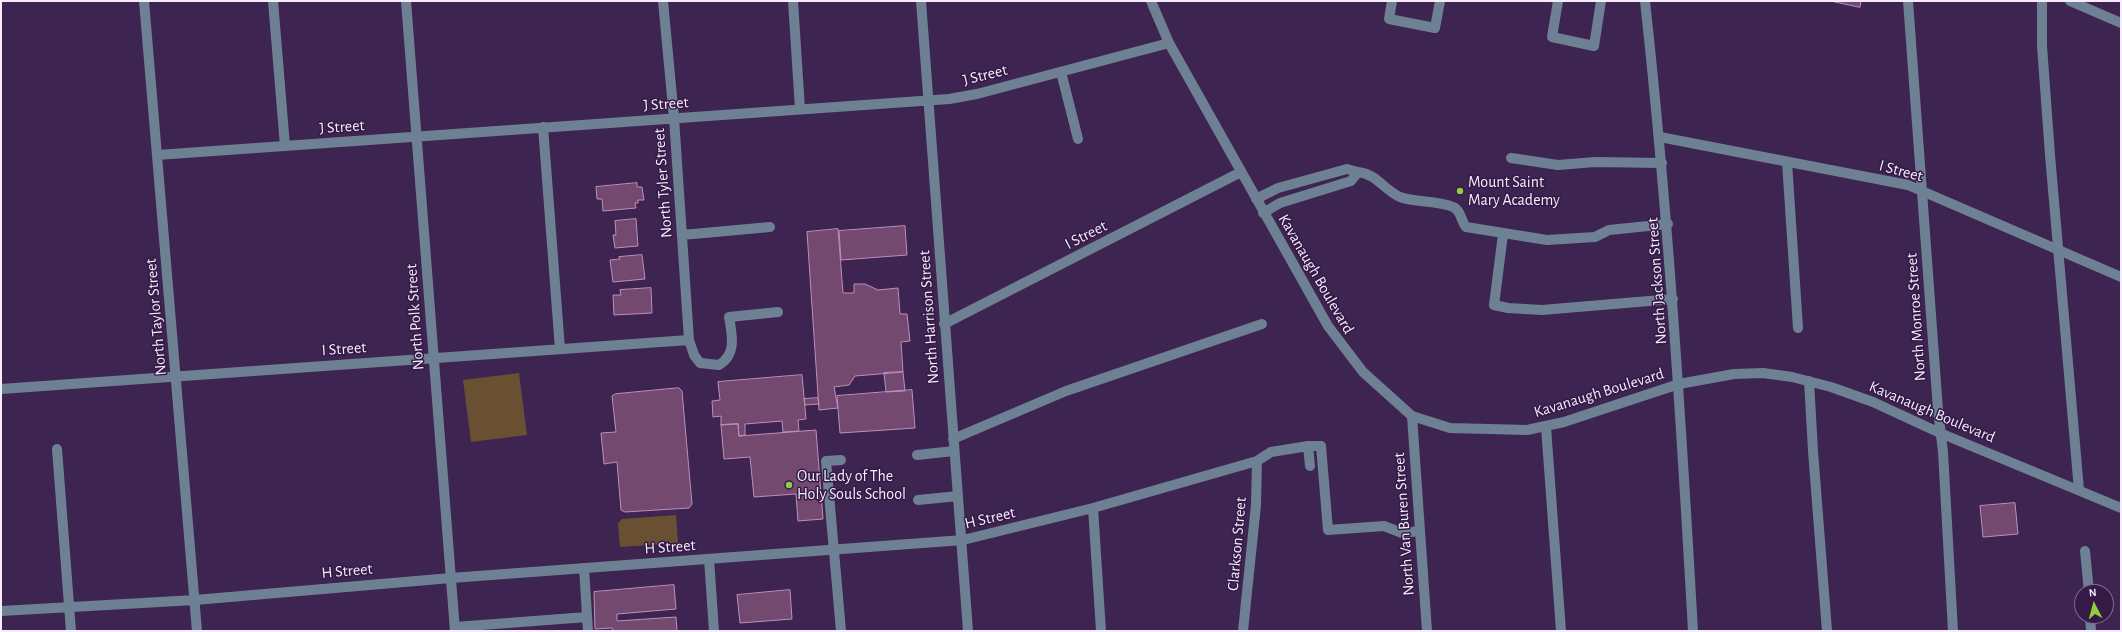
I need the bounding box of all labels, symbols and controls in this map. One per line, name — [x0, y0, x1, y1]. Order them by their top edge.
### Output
street label: J Street — [961, 60, 1009, 90]
street label: J Street — [643, 93, 689, 115]
street label: J Street — [319, 116, 365, 138]
street label: North Tyler Street — [650, 127, 676, 239]
street label: I Street — [1877, 156, 1925, 186]
place label: Mount Saint Mary Academy — [1468, 172, 1560, 210]
marker: Mount Saint Mary Academy — [1455, 186, 1465, 196]
street label: Kavanaugh Boulevard — [1274, 211, 1358, 337]
street label: I Street — [1062, 216, 1110, 254]
street label: North Jackson Street — [1643, 217, 1671, 345]
street label: North Harrison Street — [915, 250, 943, 384]
street label: North Monroe Street — [1902, 252, 1930, 382]
street label: North Taylor Street — [141, 258, 171, 376]
street label: North Polk Street — [402, 263, 428, 371]
street label: I Street — [321, 338, 367, 360]
street label: Kavanaugh Boulevard — [1532, 364, 1666, 422]
street label: Kavanaugh Boulevard — [1866, 377, 1998, 447]
street label: North Van Buren Street — [1389, 452, 1419, 596]
place label: Our Lady of The Holy Souls School — [797, 466, 906, 504]
marker: Our Lady of The Holy Souls School — [784, 480, 794, 490]
street label: Clarkson Street — [1223, 496, 1251, 592]
street label: H Street — [963, 503, 1017, 533]
street label: H Street — [644, 536, 696, 558]
street label: H Street — [321, 559, 373, 583]
north arrow — [2074, 584, 2114, 624]
text: N — [2088, 587, 2097, 598]

